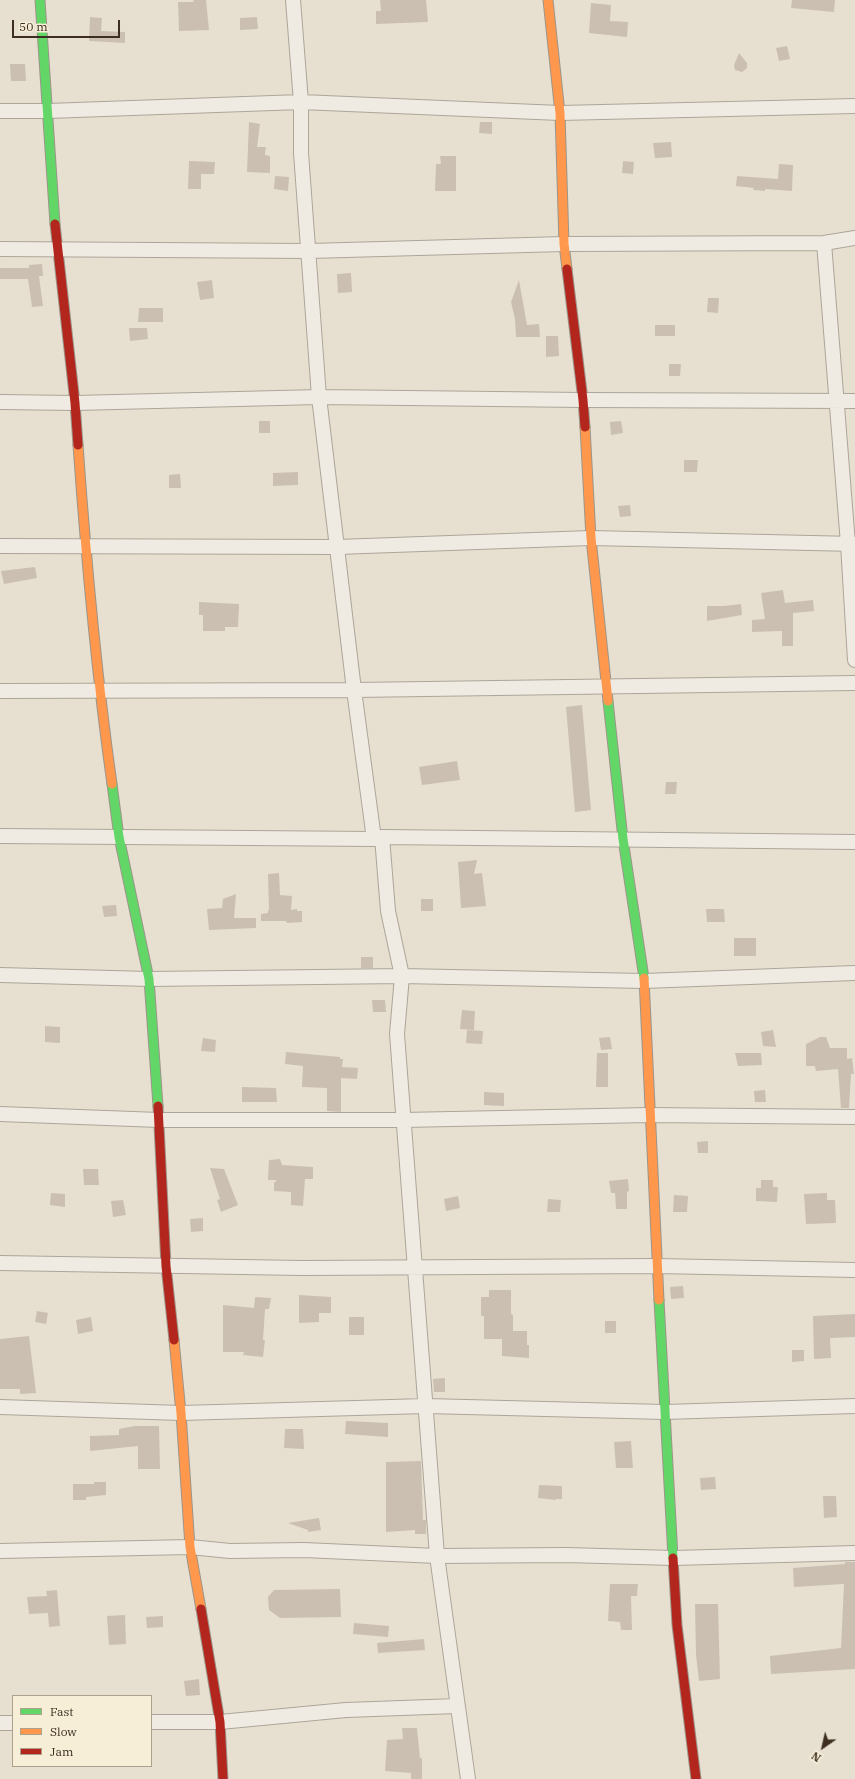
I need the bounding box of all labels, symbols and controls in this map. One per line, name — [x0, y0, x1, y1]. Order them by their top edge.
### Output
scale bar — [14, 12, 122, 38]
text: 50 m — [19, 19, 48, 34]
legend — [12, 1695, 152, 1767]
text: Fast — [50, 1704, 74, 1719]
text: Slow — [50, 1724, 77, 1739]
north arrow — [803, 1727, 843, 1767]
text: Jam — [50, 1744, 73, 1759]
text: N — [809, 1749, 824, 1765]

